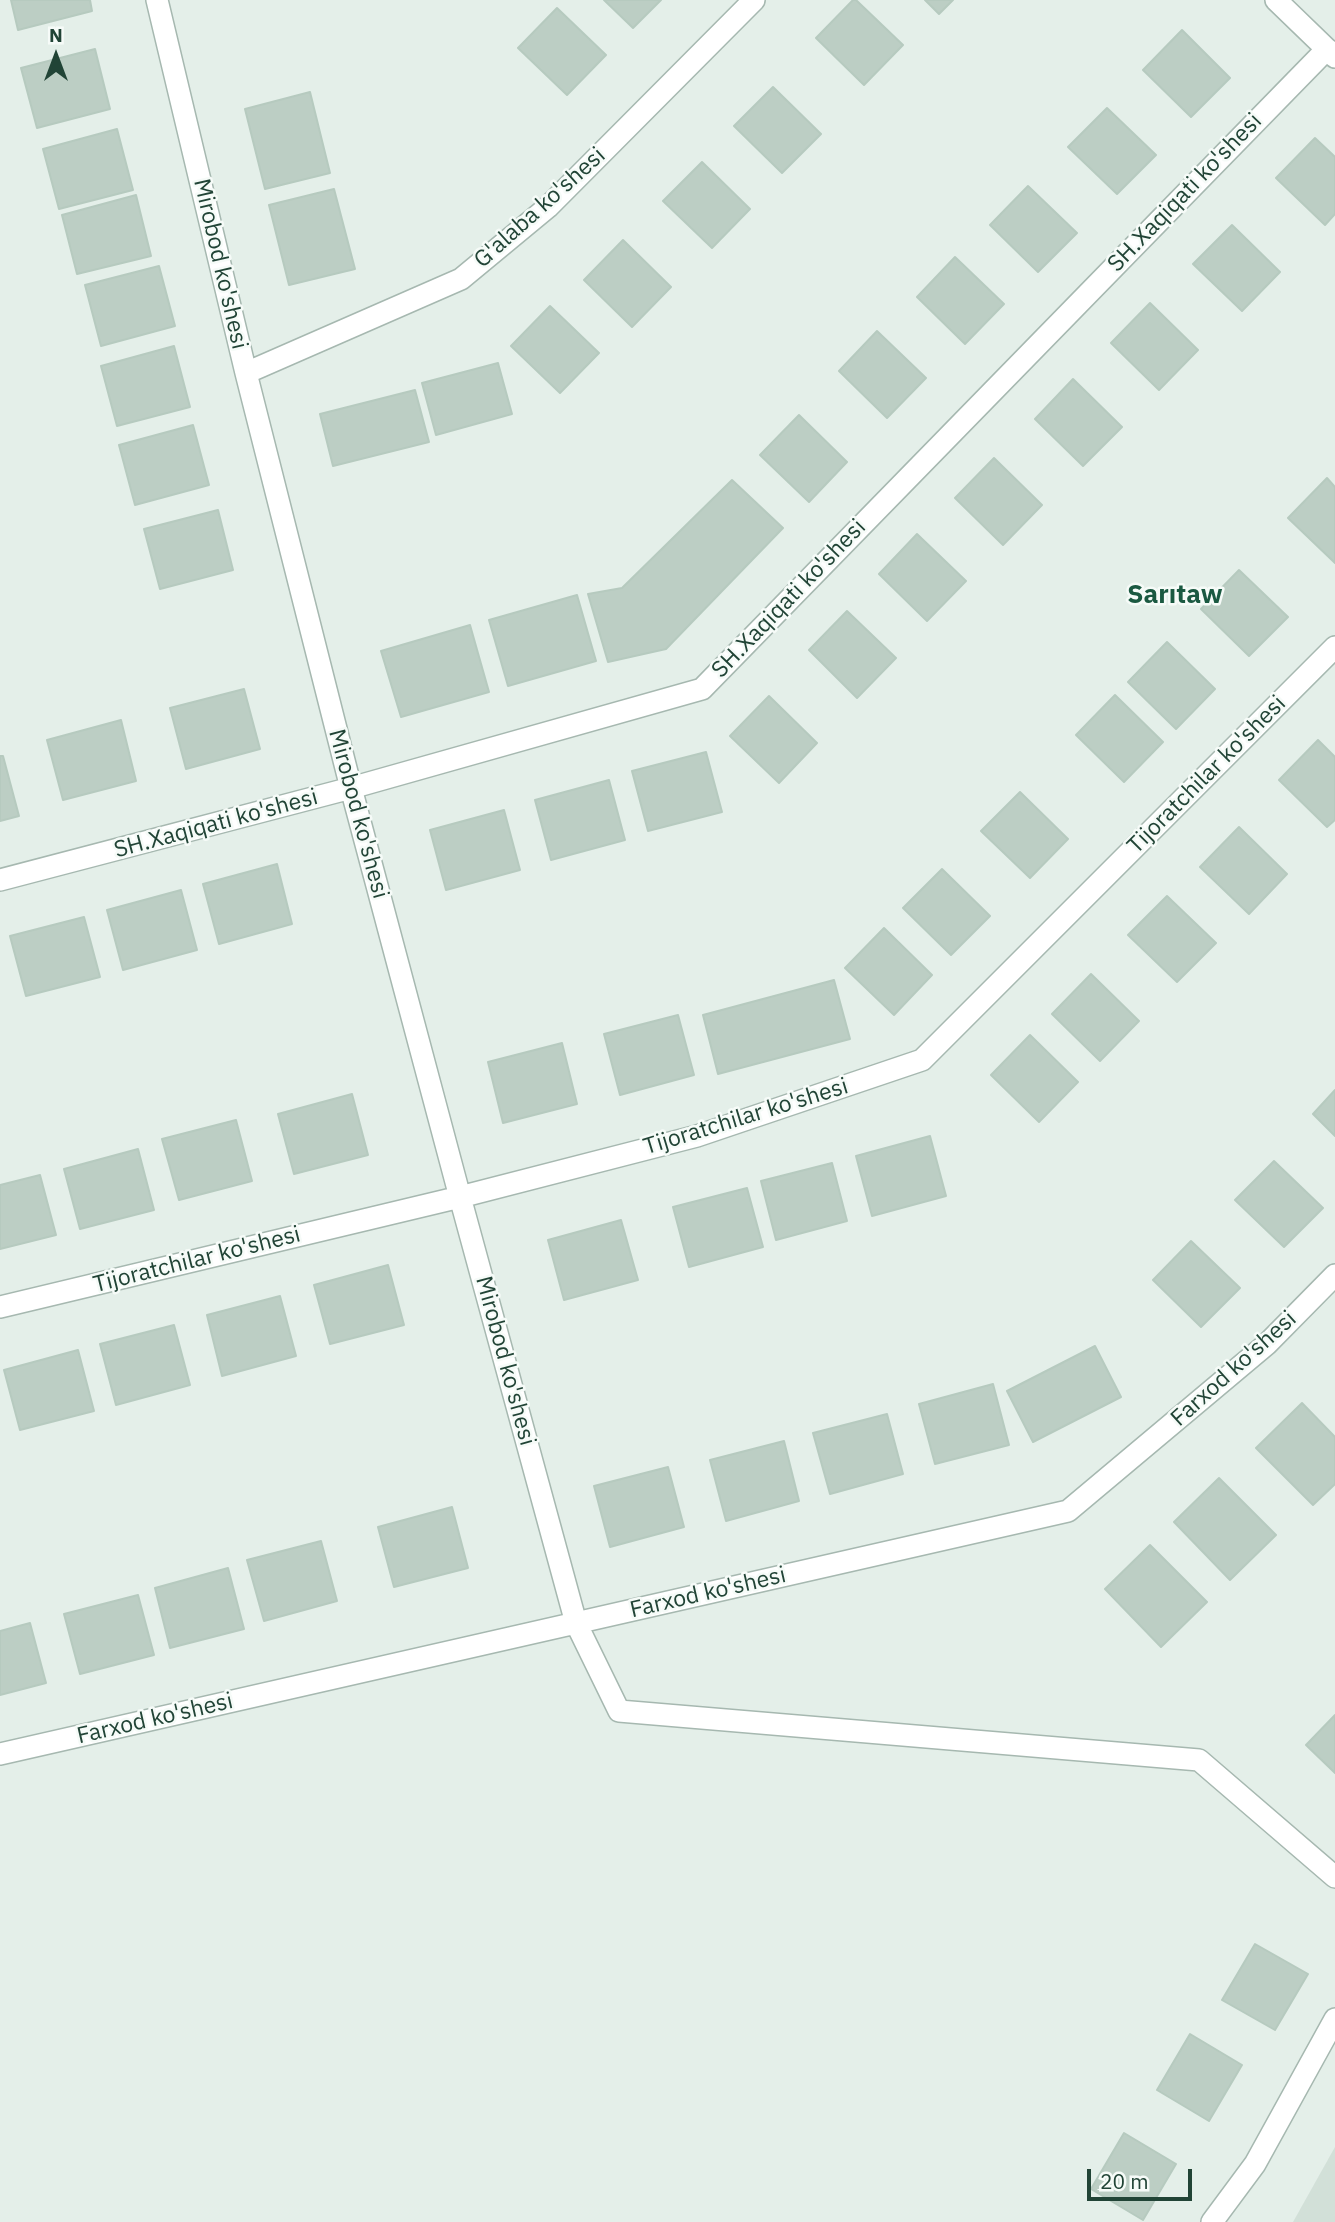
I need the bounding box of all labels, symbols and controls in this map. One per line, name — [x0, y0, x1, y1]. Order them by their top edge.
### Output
north arrow — [21, 21, 91, 91]
text: N — [49, 23, 63, 47]
street label: SH.Xaqiqati ko'shesi — [1102, 108, 1268, 278]
street label: G'alaba ko'shesi — [469, 142, 611, 274]
street label: Mirobod ko'shesi — [187, 176, 253, 352]
street label: SH.Xaqiqati ko'shesi — [706, 514, 872, 684]
district label: Sarıtaw — [1127, 579, 1223, 611]
street label: Tijoratchilar ko'shesi — [1122, 690, 1292, 860]
street label: Mirobod ko'shesi — [322, 726, 394, 902]
street label: SH.Xaqiqati ko'shesi — [111, 784, 321, 864]
street label: Tijoratchilar ko'shesi — [640, 1073, 852, 1161]
street label: Tijoratchilar ko'shesi — [91, 1221, 303, 1299]
street label: Mirobod ko'shesi — [469, 1273, 541, 1449]
street label: Farxod ko'shesi — [1166, 1305, 1302, 1433]
street label: Farxod ko'shesi — [627, 1562, 789, 1624]
street label: Farxod ko'shesi — [74, 1688, 236, 1750]
scale bar — [1090, 2156, 1195, 2200]
text: 20 m — [1100, 2167, 1149, 2195]

